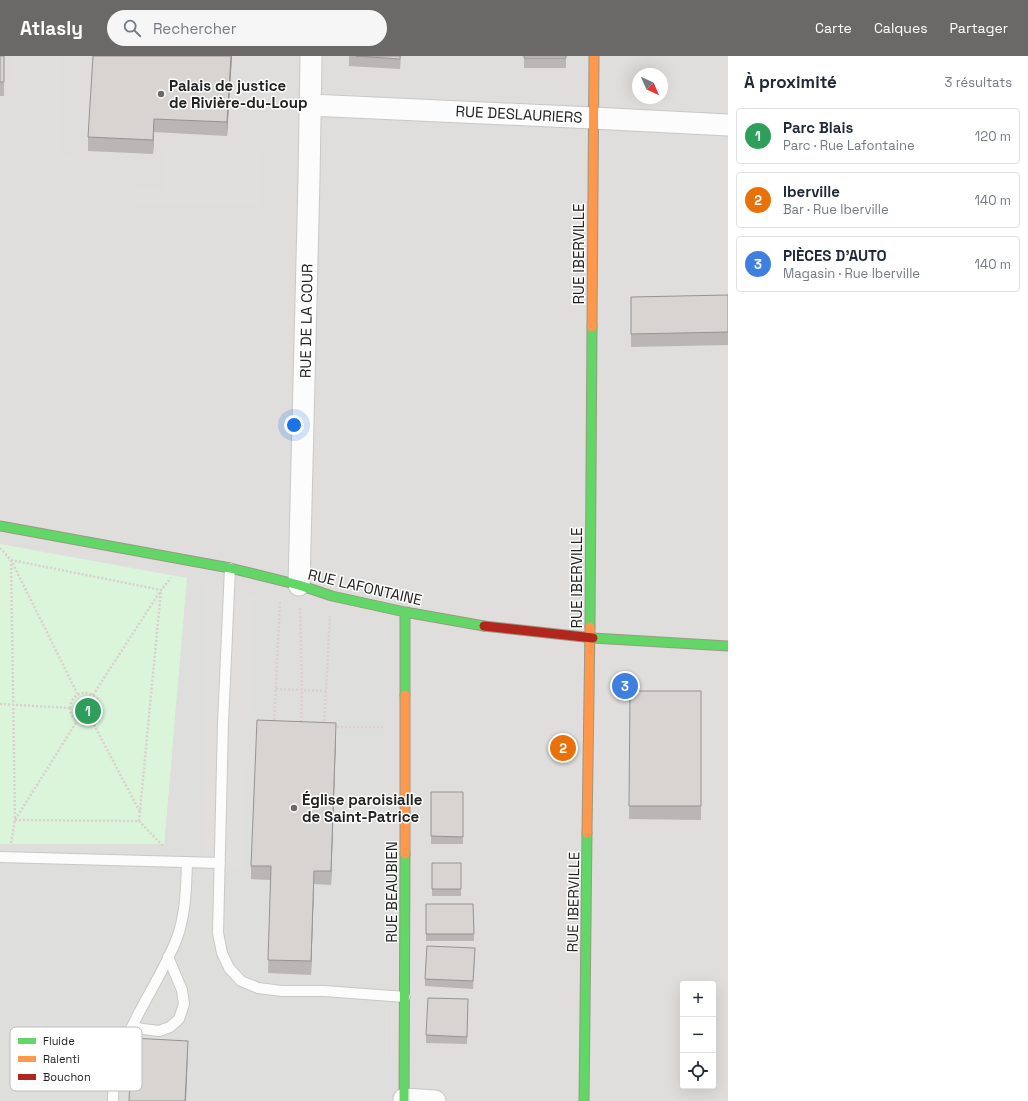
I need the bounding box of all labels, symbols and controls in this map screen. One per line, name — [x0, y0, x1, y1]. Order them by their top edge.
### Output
search box — [107, 10, 387, 46]
text: Atlasly — [20, 16, 83, 41]
icon: search — [121, 17, 143, 39]
text: Rechercher — [153, 19, 236, 38]
text: Carte — [815, 19, 852, 37]
text: Calques — [874, 19, 928, 37]
text: Partager — [950, 19, 1008, 37]
north arrow — [632, 68, 668, 104]
text: À proximité — [744, 71, 837, 93]
text: 3 résultats — [945, 74, 1012, 91]
place label: Palais de justice de Rivière-du-Loup — [169, 76, 308, 112]
marker: Palais de justice de Rivière-du-Loup — [156, 89, 166, 99]
street label: RUE DESLAURIERS — [455, 101, 583, 127]
text: Parc Blais — [783, 118, 853, 137]
text: 1 — [755, 128, 761, 145]
text: 120 m — [975, 128, 1011, 145]
text: Parc · Rue Lafontaine — [783, 137, 915, 154]
text: Iberville — [783, 182, 840, 201]
text: 2 — [754, 192, 762, 209]
text: 140 m — [975, 192, 1011, 209]
text: Bar · Rue Iberville — [783, 201, 889, 218]
street label: RUE IBERVILLE — [569, 204, 588, 304]
text: PIÈCES D'AUTO — [783, 246, 887, 265]
text: 3 — [754, 256, 762, 273]
text: 140 m — [975, 256, 1011, 273]
street label: RUE DE LA COUR — [296, 264, 316, 378]
text: Magasin · Rue Iberville — [783, 265, 920, 282]
your location — [284, 415, 304, 435]
street label: RUE IBERVILLE — [567, 528, 586, 628]
street label: RUE LAFONTAINE — [306, 565, 424, 609]
pin: 3 — [612, 671, 638, 701]
pin: 1 — [75, 696, 101, 726]
pin: 2 — [550, 733, 576, 763]
place label: Église paroisialle de Saint-Patrice — [302, 790, 423, 826]
marker: Église paroisialle de Saint-Patrice — [289, 803, 299, 813]
street label: RUE BEAUBIEN — [382, 841, 401, 943]
street label: RUE IBERVILLE — [563, 851, 583, 953]
map controls — [680, 981, 716, 1089]
button: + — [680, 981, 716, 1017]
button: − — [680, 1017, 716, 1053]
legend — [10, 1027, 142, 1091]
text: Fluide — [43, 1034, 75, 1048]
text: Ralenti — [43, 1052, 80, 1066]
button: locate — [680, 1053, 716, 1089]
text: Bouchon — [43, 1070, 91, 1084]

